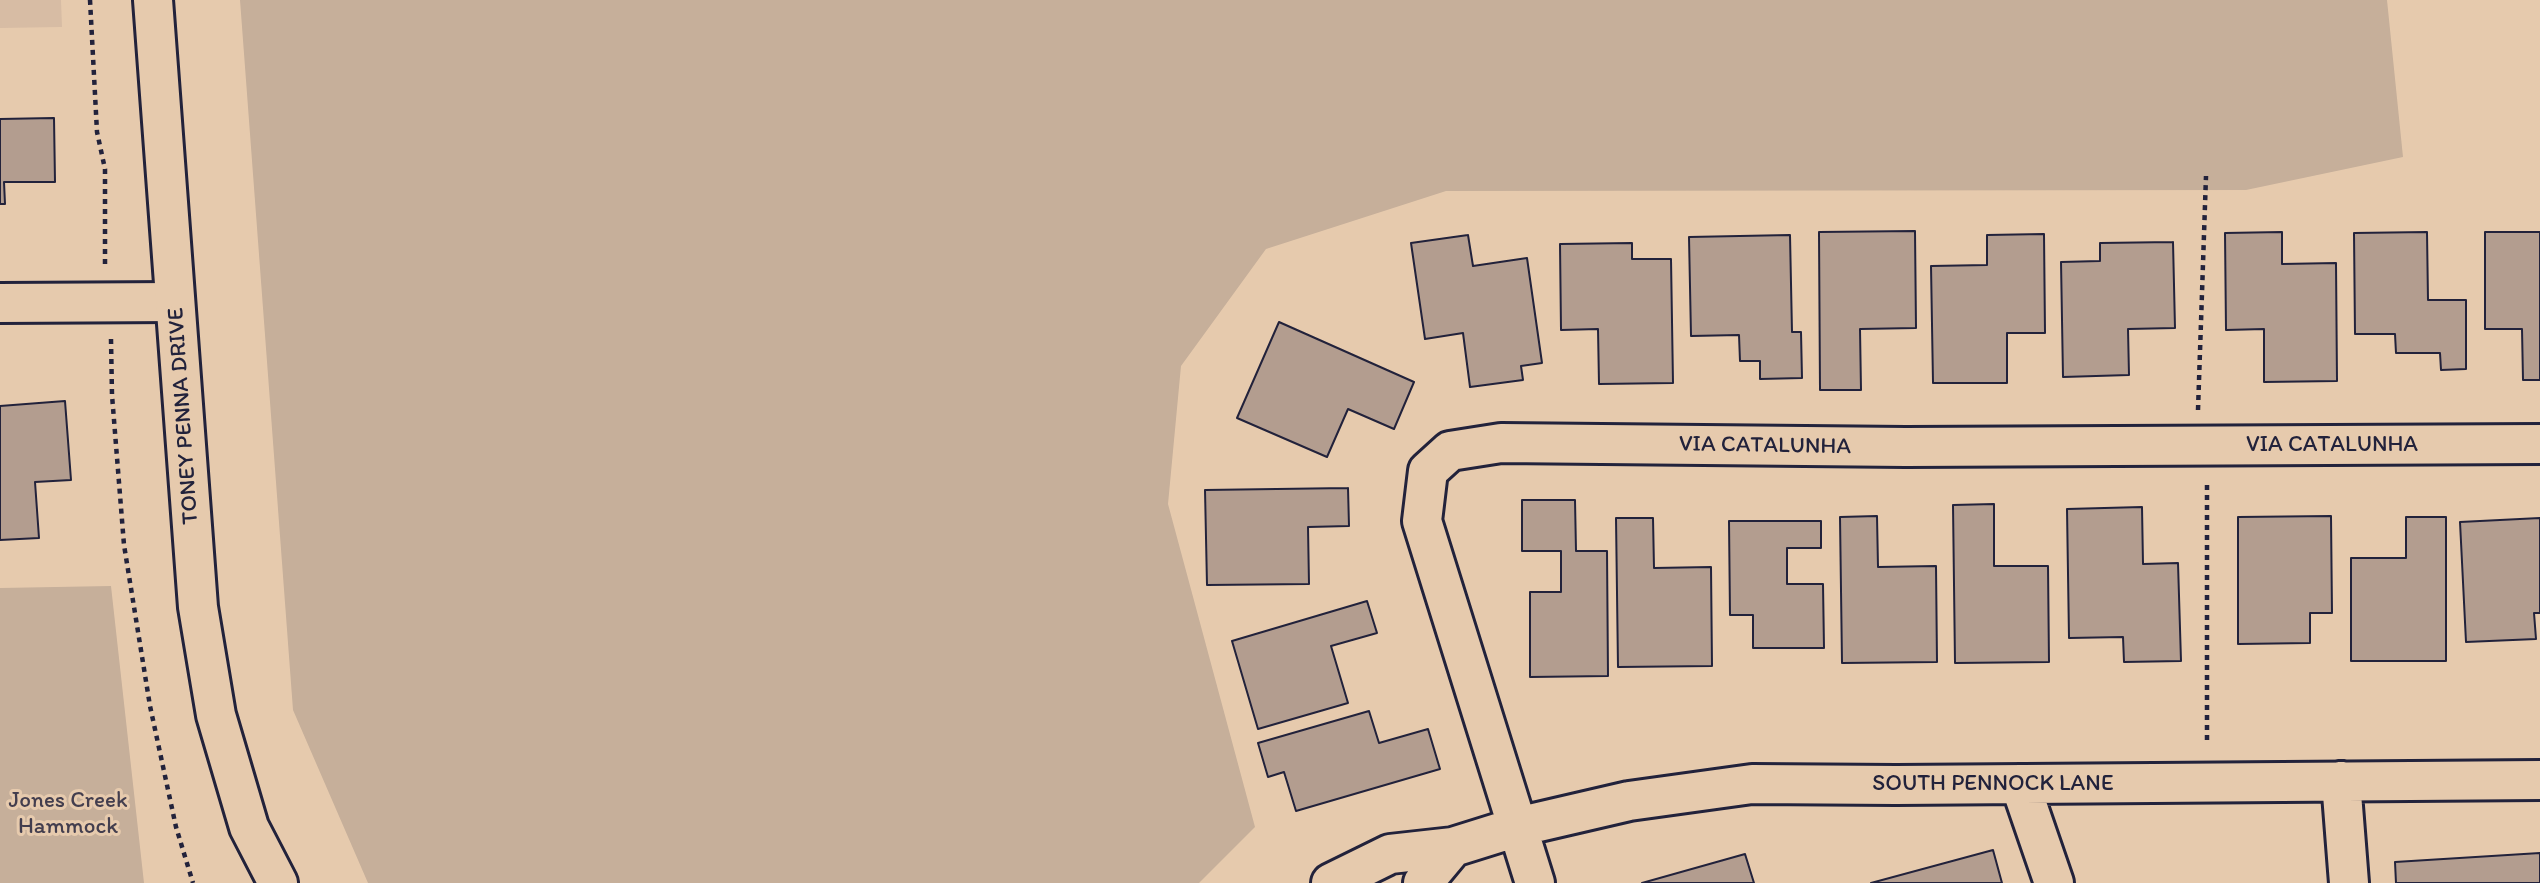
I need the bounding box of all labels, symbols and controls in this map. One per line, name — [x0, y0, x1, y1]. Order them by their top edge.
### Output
street label: TONEY PENNA DRIVE — [163, 307, 205, 525]
street label: VIA CATALUNHA — [1679, 431, 1851, 461]
street label: VIA CATALUNHA — [2246, 431, 2418, 459]
street label: SOUTH PENNOCK LANE — [1872, 770, 2114, 798]
park label: Jones Creek Hammock — [8, 787, 128, 841]

